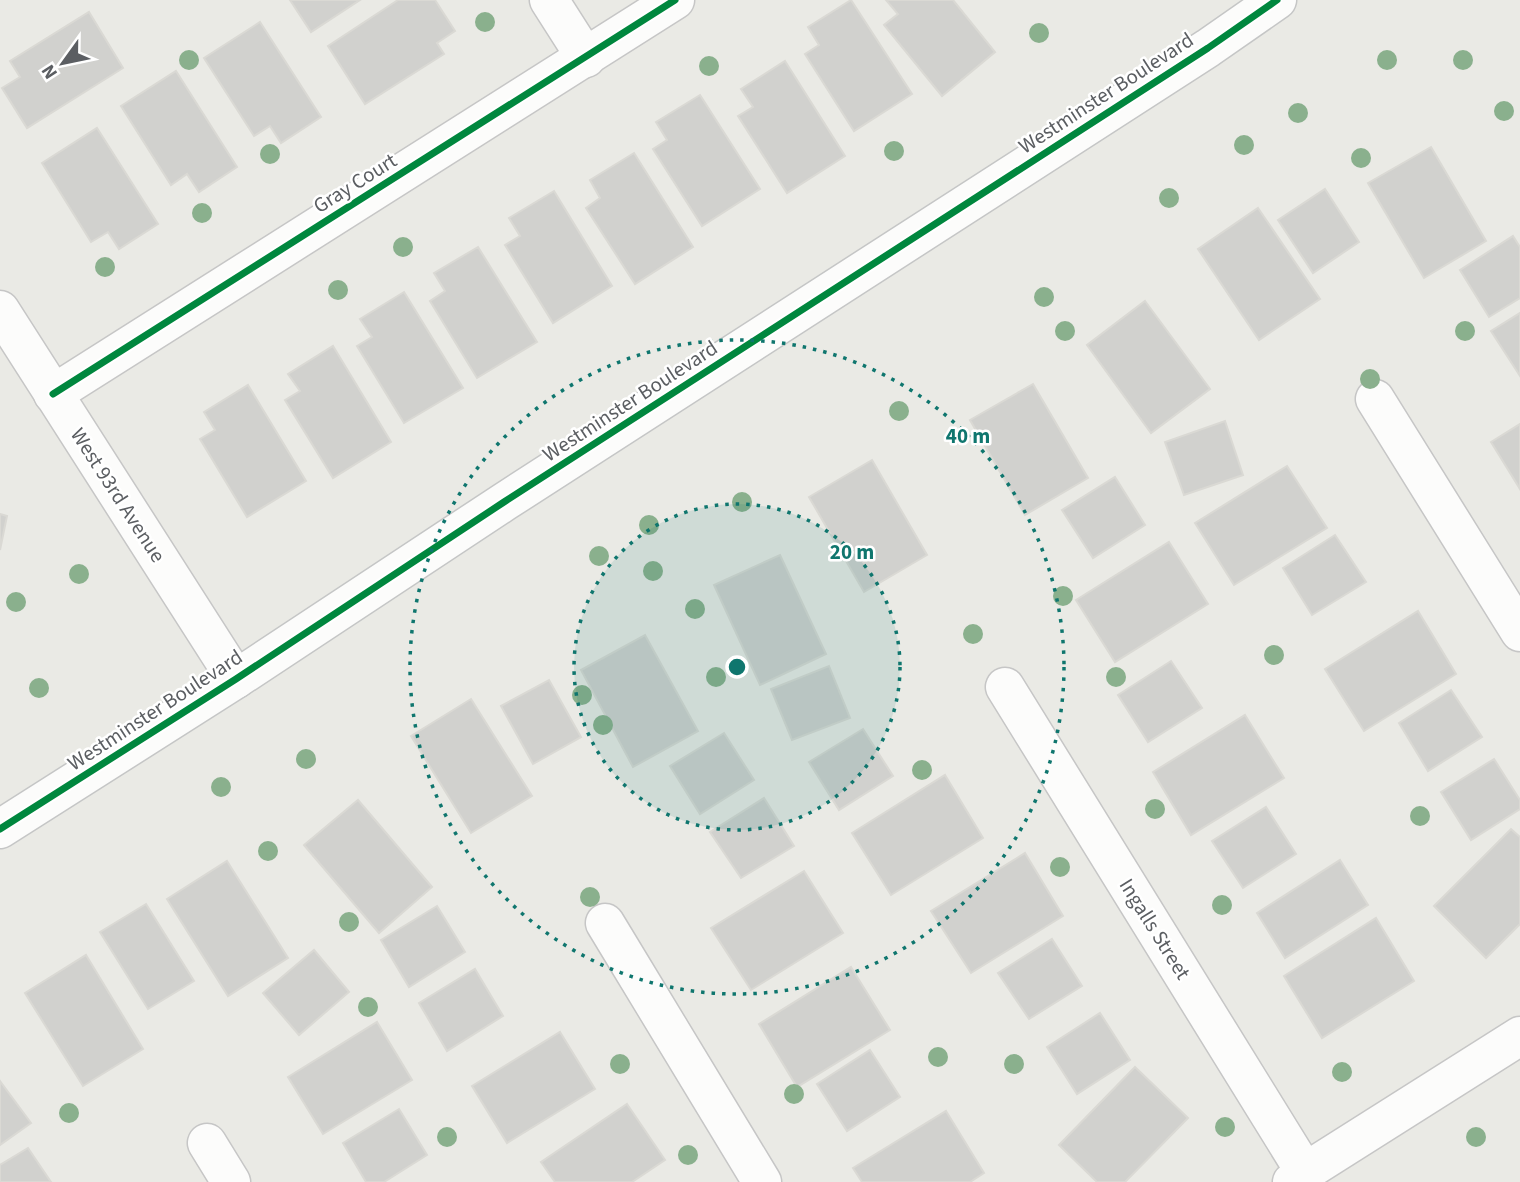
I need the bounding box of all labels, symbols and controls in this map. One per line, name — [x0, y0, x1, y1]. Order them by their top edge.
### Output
street label: Westminster Boulevard — [1013, 25, 1199, 161]
north arrow — [28, 28, 98, 98]
text: N — [35, 59, 65, 84]
street label: Gray Court — [307, 145, 403, 221]
street label: Westminster Boulevard — [537, 333, 723, 469]
text: 40 m — [946, 421, 990, 451]
street label: West 93rd Avenue — [63, 422, 173, 568]
text: 20 m — [830, 537, 874, 567]
street label: Westminster Boulevard — [62, 642, 248, 778]
centre of rings — [725, 655, 749, 679]
street label: Ingalls Street — [1112, 873, 1198, 985]

